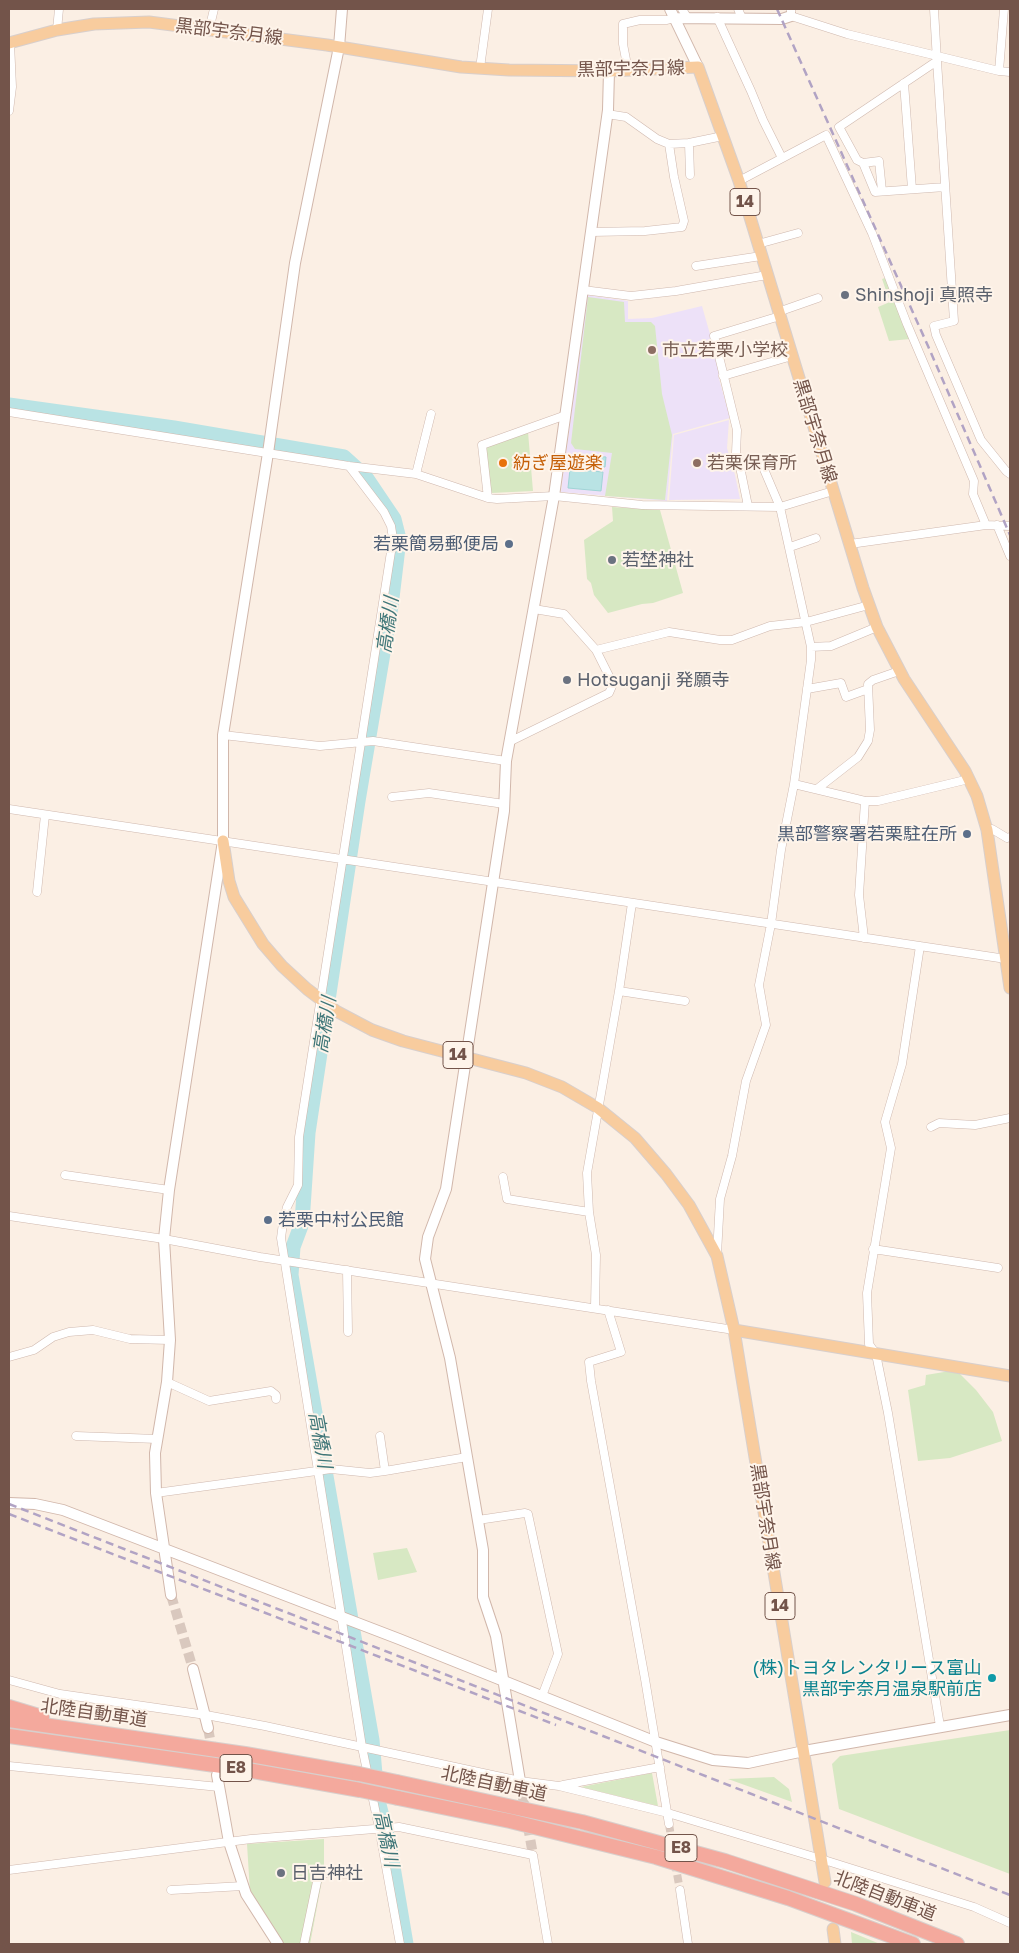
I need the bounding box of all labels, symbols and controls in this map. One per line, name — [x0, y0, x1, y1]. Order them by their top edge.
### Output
street label: 黒部宇奈月線 — [174, 15, 284, 49]
street label: 黒部宇奈月線 — [577, 57, 685, 81]
road number: 14 — [730, 188, 760, 216]
place label: Shinshoji 真照寺 — [855, 284, 993, 306]
marker: Shinshoji 真照寺 — [839, 289, 851, 301]
place label: 市立若栗小学校 — [662, 339, 788, 361]
marker: 市立若栗小学校 — [646, 344, 658, 356]
street label: 黒部宇奈月線 — [789, 376, 841, 486]
place label: 紡ぎ屋遊楽 — [513, 452, 603, 474]
place label: 若栗保育所 — [707, 452, 797, 474]
marker: 紡ぎ屋遊楽 — [497, 457, 509, 469]
marker: 若栗保育所 — [691, 457, 703, 469]
place label: 若栗簡易郵便局 — [373, 533, 499, 555]
marker: 若栗簡易郵便局 — [503, 538, 515, 550]
place label: 若埜神社 — [622, 549, 694, 571]
marker: 若埜神社 — [606, 554, 618, 566]
water label: 高橋川 — [373, 595, 403, 655]
place label: Hotsuganji 発願寺 — [577, 669, 730, 691]
marker: Hotsuganji 発願寺 — [561, 674, 573, 686]
place label: 黒部警察署若栗駐在所 — [777, 823, 957, 845]
marker: 黒部警察署若栗駐在所 — [961, 828, 973, 840]
water label: 高橋川 — [309, 995, 341, 1055]
road number: 14 — [443, 1042, 473, 1068]
place label: 若栗中村公民館 — [278, 1209, 404, 1231]
marker: 若栗中村公民館 — [262, 1214, 274, 1226]
water label: 高橋川 — [304, 1410, 336, 1470]
street label: 黒部宇奈月線 — [746, 1462, 784, 1572]
road number: 14 — [765, 1592, 795, 1620]
place label: (株)トヨタレンタリース富山 黒部宇奈月温泉駅前店 — [752, 1657, 982, 1700]
marker: (株)トヨタレンタリース富山 黒部宇奈月温泉駅前店 — [986, 1672, 998, 1684]
street label: 北陸自動車道 — [39, 1695, 149, 1731]
road number: E8 — [220, 1755, 252, 1782]
street label: 北陸自動車道 — [439, 1762, 549, 1806]
water label: 高橋川 — [369, 1809, 403, 1869]
road number: E8 — [665, 1835, 697, 1862]
place label: 日吉神社 — [291, 1862, 363, 1884]
marker: 日吉神社 — [275, 1867, 287, 1879]
street label: 北陸自動車道 — [831, 1867, 939, 1925]

